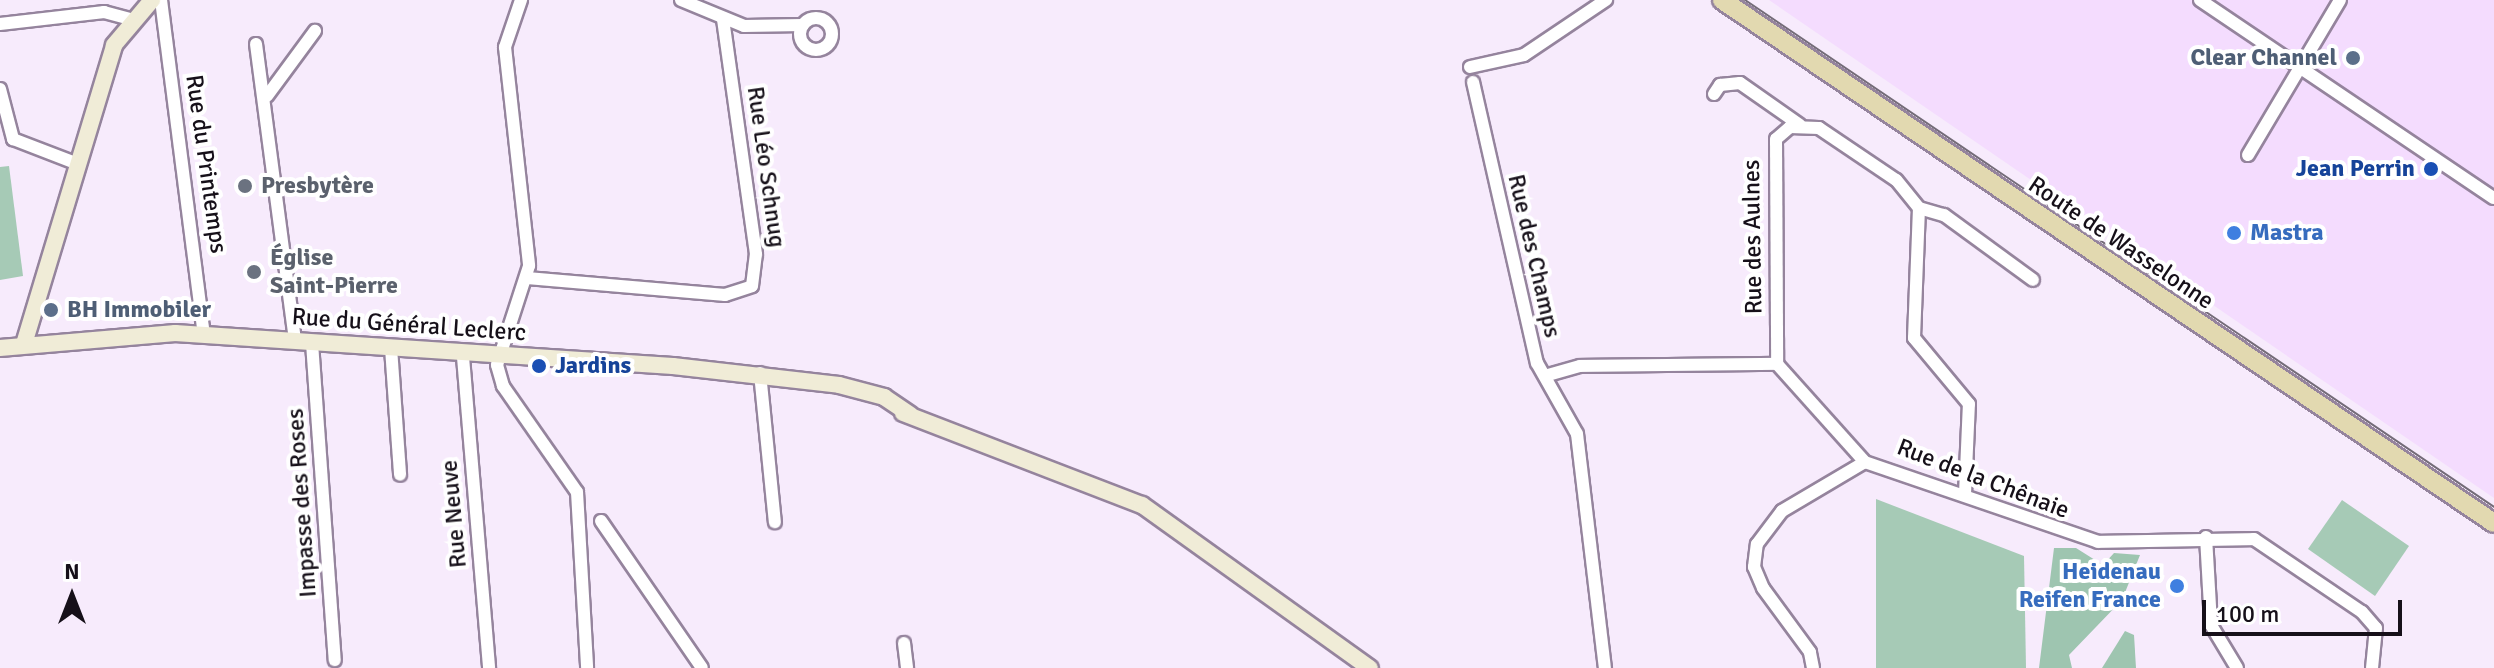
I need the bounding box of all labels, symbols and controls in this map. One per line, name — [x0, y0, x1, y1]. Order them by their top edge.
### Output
place label: Clear Channel — [2190, 44, 2337, 72]
marker: Clear Channel — [2344, 49, 2362, 67]
street label: Rue du Printemps — [179, 73, 233, 255]
street label: Rue Léo Schnug — [740, 85, 792, 249]
place label: Jean Perrin — [2296, 155, 2415, 183]
street label: Rue des Aulnes — [1737, 159, 1769, 315]
marker: Jean Perrin — [2422, 160, 2440, 178]
street label: Route de Wasselonne — [2023, 170, 2219, 316]
street label: Rue des Champs — [1501, 171, 1567, 341]
place label: Presbytère — [261, 172, 374, 200]
marker: Presbytère — [236, 177, 254, 195]
place label: Mastra — [2250, 219, 2324, 247]
marker: Mastra — [2225, 224, 2243, 242]
place label: Église Saint-Pierre — [270, 244, 398, 300]
marker: Église Saint-Pierre — [245, 263, 263, 281]
place label: BH Immobiler — [67, 296, 211, 324]
marker: BH Immobiler — [42, 301, 60, 319]
street label: Rue du Général Leclerc — [291, 302, 527, 348]
place label: Jardins — [555, 352, 631, 380]
marker: Jardins — [530, 357, 548, 375]
street label: Impasse des Roses — [281, 408, 323, 598]
street label: Rue de la Chênaie — [1893, 433, 2073, 525]
street label: Rue Neuve — [435, 459, 473, 569]
north arrow — [32, 556, 112, 636]
text: N — [64, 558, 80, 585]
place label: Heidenau Reifen France — [2019, 558, 2161, 614]
marker: Heidenau Reifen France — [2168, 577, 2186, 595]
scale bar — [2206, 584, 2406, 634]
text: 100 m — [2216, 599, 2279, 629]

